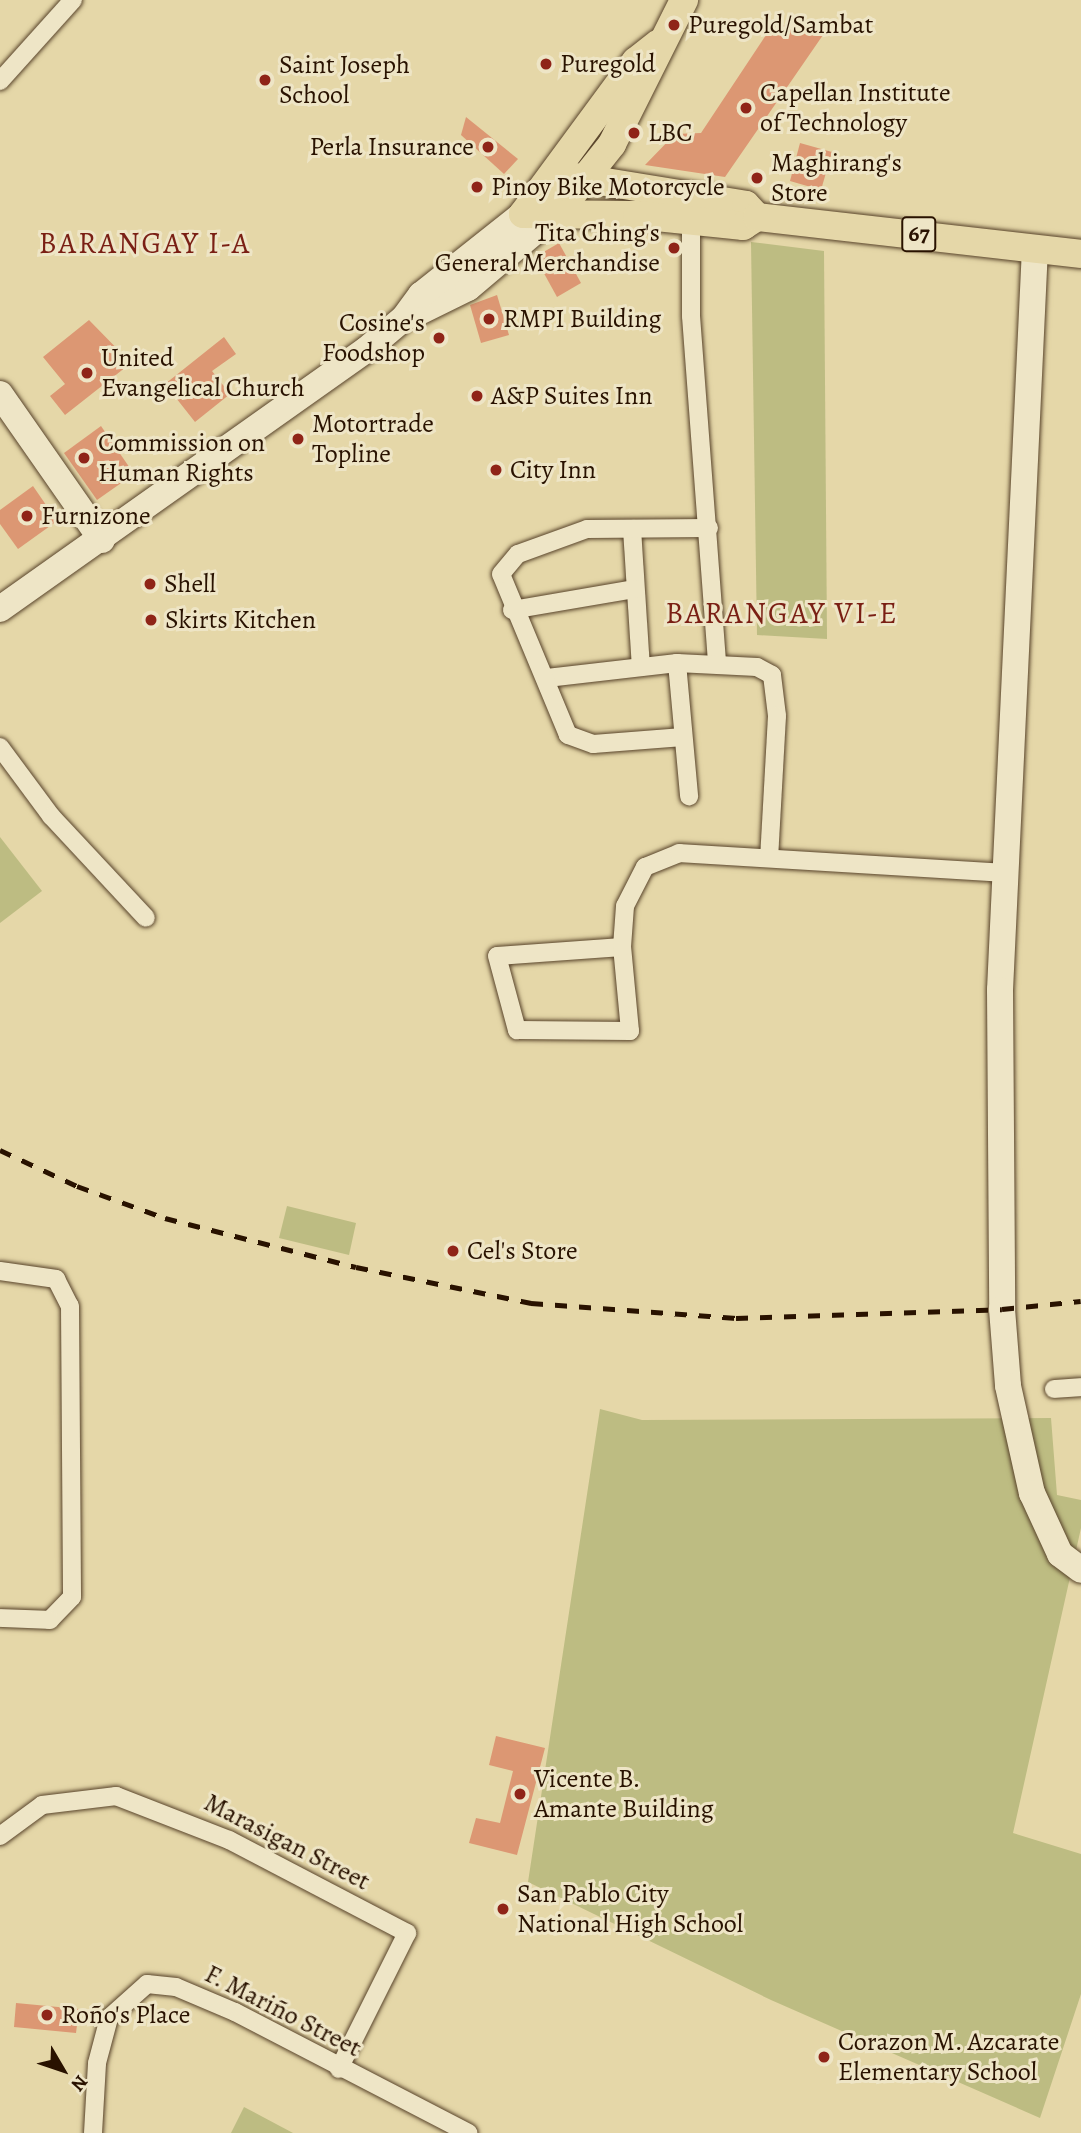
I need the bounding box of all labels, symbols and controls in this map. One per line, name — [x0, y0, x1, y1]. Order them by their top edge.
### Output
place label: Puregold/Sambat — [688, 9, 873, 41]
marker: Puregold/Sambat — [666, 17, 682, 33]
place label: Puregold — [560, 48, 656, 80]
place label: Saint Joseph School — [279, 49, 410, 110]
marker: Puregold — [538, 56, 554, 72]
marker: Saint Joseph School — [257, 72, 273, 88]
place label: Capellan Institute of Technology — [760, 77, 951, 138]
marker: Capellan Institute of Technology — [738, 100, 754, 116]
place label: LBC — [648, 117, 692, 149]
marker: LBC — [626, 125, 642, 141]
place label: Perla Insurance — [309, 131, 474, 163]
marker: Perla Insurance — [480, 139, 496, 155]
place label: Maghirang's Store — [771, 147, 902, 208]
marker: Maghirang's Store — [749, 170, 765, 186]
place label: Pinoy Bike Motorcycle — [491, 171, 725, 203]
marker: Pinoy Bike Motorcycle — [469, 179, 485, 195]
road number: 67 — [900, 214, 938, 255]
place label: Tita Ching's General Merchandise — [435, 217, 660, 278]
district label: BARANGAY I-A — [40, 225, 250, 261]
marker: Tita Ching's General Merchandise — [666, 240, 682, 256]
place label: RMPI Building — [503, 303, 662, 335]
place label: Cosine's Foodshop — [322, 307, 425, 368]
marker: RMPI Building — [481, 311, 497, 327]
marker: Cosine's Foodshop — [431, 330, 447, 346]
place label: United Evangelical Church — [101, 342, 305, 404]
marker: United Evangelical Church — [79, 365, 95, 381]
place label: A&P Suites Inn — [491, 380, 652, 412]
marker: A&P Suites Inn — [469, 388, 485, 404]
place label: Motortrade Topline — [312, 408, 434, 470]
place label: Commission on Human Rights — [98, 427, 265, 488]
marker: Motortrade Topline — [290, 431, 306, 447]
marker: Commission on Human Rights — [76, 450, 92, 466]
place label: City Inn — [510, 454, 596, 486]
marker: City Inn — [488, 462, 504, 478]
place label: Furnizone — [41, 500, 151, 532]
marker: Furnizone — [19, 508, 35, 524]
place label: Shell — [164, 568, 216, 600]
marker: Shell — [142, 576, 158, 592]
district label: BARANGAY VI-E — [667, 595, 897, 631]
place label: Skirts Kitchen — [165, 604, 316, 636]
marker: Skirts Kitchen — [143, 612, 159, 628]
place label: Cel's Store — [467, 1235, 578, 1267]
marker: Cel's Store — [445, 1243, 461, 1259]
place label: Vicente B. Amante Building — [534, 1763, 714, 1824]
marker: Vicente B. Amante Building — [512, 1786, 528, 1802]
street label: Marasigan Street — [199, 1787, 375, 1897]
place label: San Pablo City National High School — [517, 1878, 743, 1940]
marker: San Pablo City National High School — [495, 1901, 511, 1917]
street label: F. Mariño Street — [199, 1958, 367, 2064]
place label: Roño's Place — [61, 1999, 190, 2031]
marker: Roño's Place — [39, 2007, 55, 2023]
place label: Corazon M. Azcarate Elementary School — [838, 2026, 1060, 2088]
north arrow — [28, 2035, 98, 2105]
marker: Corazon M. Azcarate Elementary School — [816, 2049, 832, 2065]
text: N — [65, 2070, 94, 2097]

